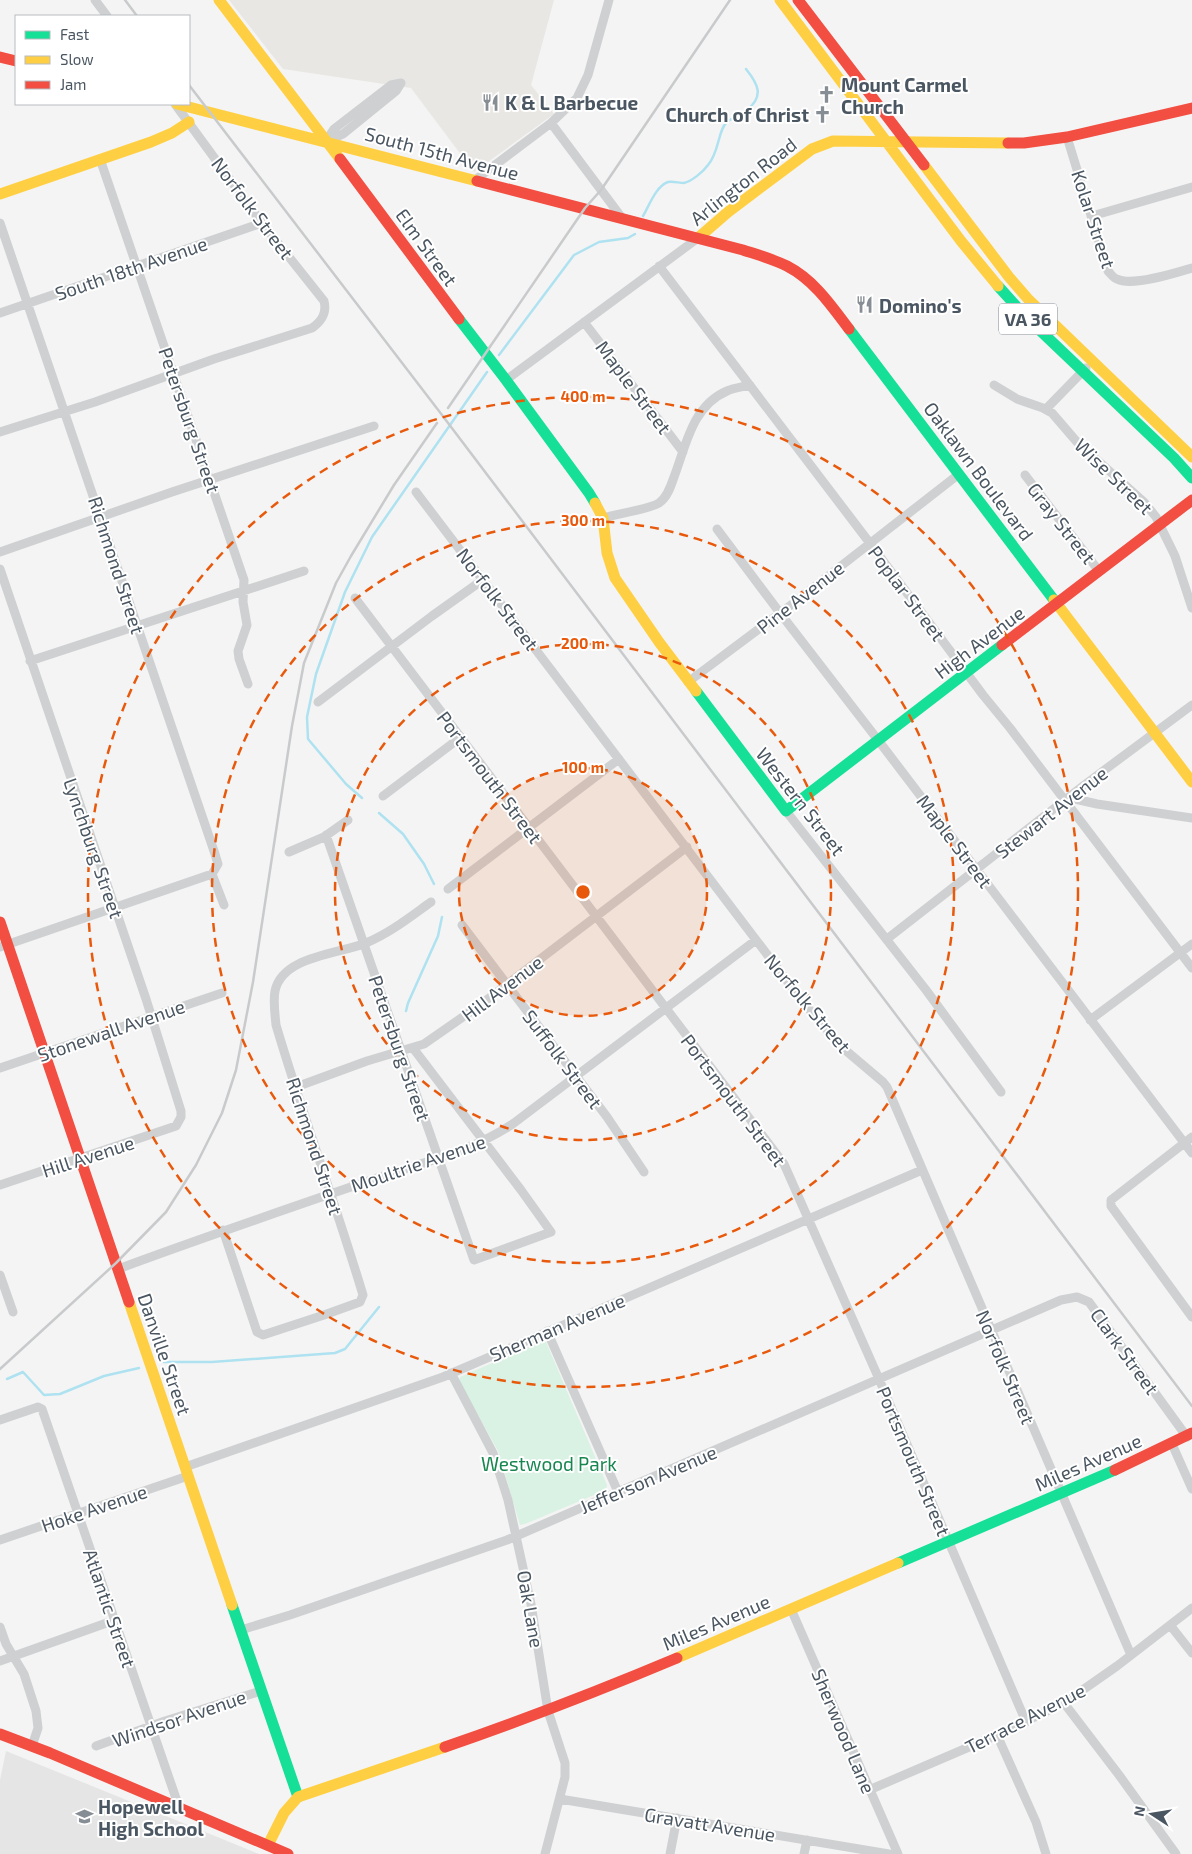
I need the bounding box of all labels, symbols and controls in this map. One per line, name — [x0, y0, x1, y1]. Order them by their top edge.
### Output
legend — [15, 15, 190, 105]
text: Fast — [60, 25, 90, 43]
text: Slow — [60, 50, 94, 68]
place label: Mount Carmel Church — [841, 73, 969, 118]
text: Jam — [60, 75, 86, 93]
church icon: Mount Carmel Church — [817, 85, 837, 105]
place label: K & L Barbecue — [505, 91, 639, 114]
restaurant icon: K & L Barbecue — [481, 92, 501, 112]
place label: Church of Christ — [666, 103, 809, 126]
church icon: Church of Christ — [813, 104, 833, 124]
street label: South 15th Avenue — [363, 121, 521, 185]
street label: Arlington Road — [685, 132, 801, 230]
street label: Norfolk Street — [207, 152, 299, 264]
street label: Kolar Street — [1067, 167, 1121, 271]
street label: Elm Street — [391, 204, 463, 290]
street label: South 18th Avenue — [52, 231, 210, 305]
place label: Domino's — [879, 294, 962, 317]
restaurant icon: Domino's — [855, 295, 875, 315]
road number: VA 36 — [999, 304, 1057, 334]
street label: Maple Street — [591, 336, 677, 438]
street label: Petersburg Street — [154, 344, 226, 496]
text: 400 m — [561, 387, 605, 405]
street label: Oaklawn Boulevard — [919, 397, 1039, 545]
street label: Wise Street — [1070, 433, 1158, 519]
street label: Gray Street — [1023, 478, 1101, 568]
street label: Richmond Street — [84, 493, 150, 637]
text: 300 m — [561, 511, 605, 529]
street label: Poplar Street — [864, 541, 950, 645]
street label: Norfolk Street — [452, 543, 544, 655]
street label: Pine Avenue — [752, 556, 848, 638]
street label: High Avenue — [930, 601, 1028, 683]
text: 200 m — [561, 634, 605, 652]
street label: Portsmouth Street — [433, 706, 547, 848]
street label: Western Street — [752, 742, 850, 860]
text: 100 m — [562, 758, 604, 776]
street label: Stewart Avenue — [990, 761, 1112, 863]
street label: Lynchburg Street — [59, 775, 129, 921]
street label: Maple Street — [912, 790, 998, 892]
centre of rings — [574, 883, 592, 901]
street label: Norfolk Street — [760, 949, 856, 1057]
street label: Hill Avenue — [457, 950, 547, 1026]
street label: Petersburg Street — [364, 972, 436, 1124]
street label: Stonewall Avenue — [34, 994, 188, 1066]
street label: Suffolk Street — [518, 1005, 608, 1113]
street label: Portsmouth Street — [677, 1029, 791, 1171]
street label: Richmond Street — [282, 1074, 348, 1218]
street label: Moultrie Avenue — [348, 1129, 488, 1197]
street label: Hill Avenue — [39, 1130, 137, 1182]
street label: Sherman Avenue — [486, 1288, 628, 1366]
street label: Danville Street — [133, 1290, 197, 1418]
street label: Clark Street — [1086, 1303, 1164, 1399]
street label: Norfolk Street — [972, 1306, 1040, 1428]
street label: Portsmouth Street — [872, 1383, 956, 1539]
street label: Miles Avenue — [1031, 1428, 1145, 1496]
street label: Jefferson Avenue — [576, 1440, 720, 1518]
park label: Westwood Park — [481, 1452, 617, 1475]
street label: Hoke Avenue — [38, 1479, 150, 1537]
street label: Atlantic Street — [79, 1546, 141, 1670]
street label: Oak Lane — [513, 1568, 549, 1650]
street label: Miles Avenue — [659, 1589, 773, 1655]
street label: Sherwood Lane — [807, 1665, 881, 1797]
street label: Terrace Avenue — [961, 1678, 1089, 1758]
street label: Windsor Avenue — [109, 1684, 249, 1752]
north arrow — [1127, 1789, 1177, 1839]
place label: Hopewell High School — [98, 1795, 205, 1840]
street label: Gravatt Avenue — [643, 1802, 777, 1846]
text: N — [1129, 1804, 1148, 1818]
school or university icon: Hopewell High School — [74, 1807, 94, 1827]

